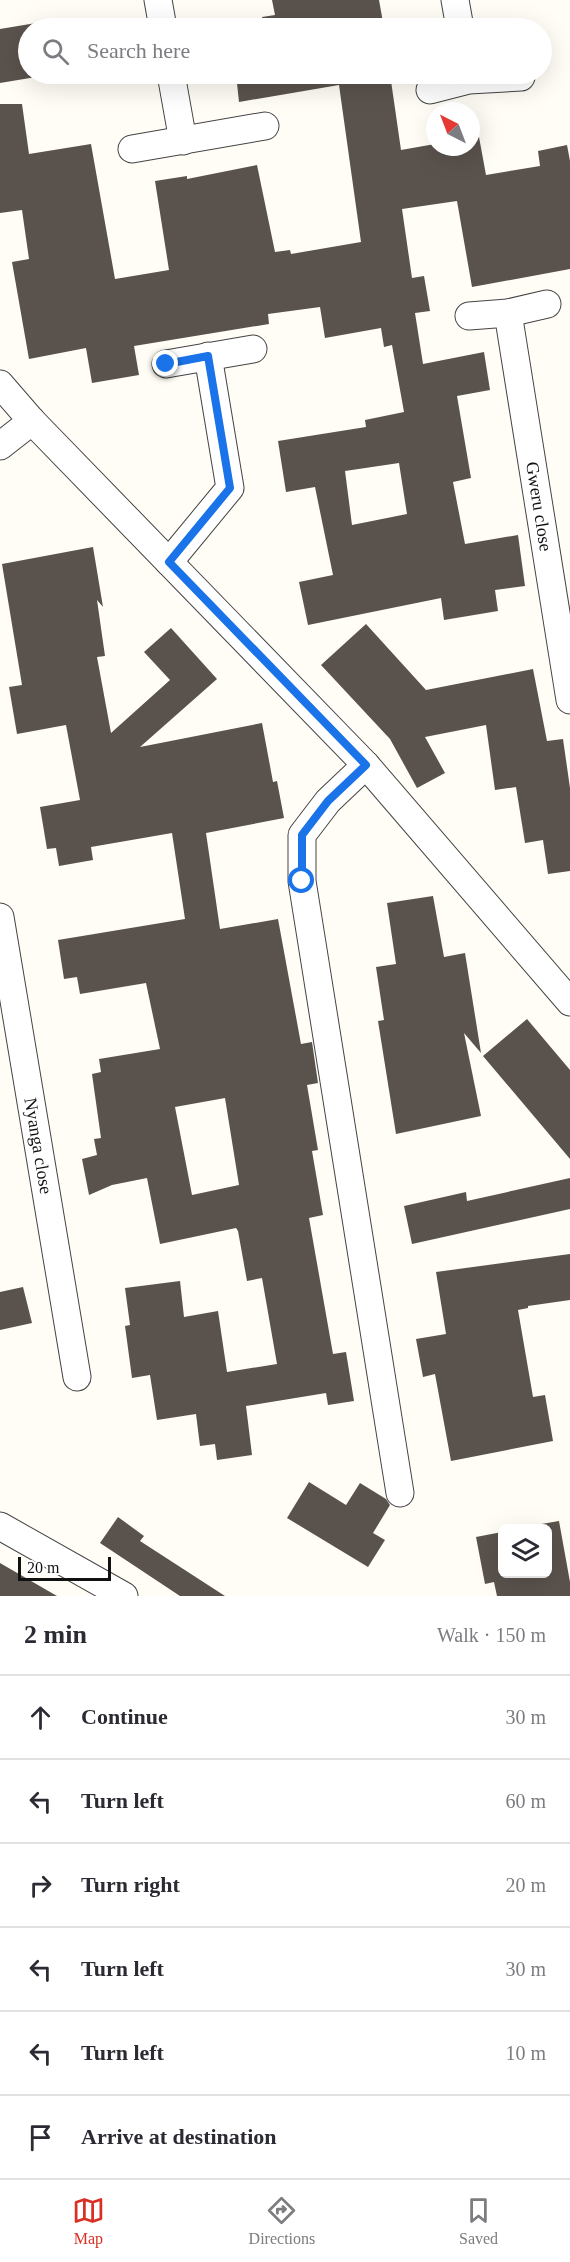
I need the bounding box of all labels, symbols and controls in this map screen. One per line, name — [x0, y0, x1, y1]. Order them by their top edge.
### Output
search box — [18, 18, 552, 84]
icon: search — [39, 35, 72, 68]
text: Search here — [87, 38, 190, 63]
north arrow — [426, 102, 480, 156]
route end — [152, 350, 178, 376]
street label: Gweru close — [522, 460, 556, 553]
route start — [288, 867, 314, 893]
street label: Nyanga close — [20, 1096, 56, 1196]
map controls — [498, 1524, 552, 1578]
button: layers — [498, 1524, 552, 1578]
scale bar — [18, 1554, 111, 1582]
text: 20 m — [27, 1559, 59, 1576]
text: 2 min — [24, 1620, 87, 1649]
text: Walk · 150 m — [437, 1624, 546, 1646]
icon: ahead — [24, 1701, 57, 1734]
text: Continue — [81, 1704, 168, 1729]
text: 30 m — [505, 1706, 546, 1728]
icon: left — [24, 1785, 57, 1818]
text: Turn left — [81, 1788, 164, 1813]
text: 60 m — [505, 1790, 546, 1812]
icon: right — [24, 1869, 57, 1902]
text: Turn right — [81, 1872, 180, 1897]
text: 20 m — [505, 1874, 546, 1896]
icon: left — [24, 1953, 57, 1986]
text: Turn left — [81, 1956, 164, 1981]
text: 30 m — [505, 1958, 546, 1980]
icon: left — [24, 2037, 57, 2070]
text: Turn left — [81, 2040, 164, 2065]
text: 10 m — [505, 2042, 546, 2064]
icon: arrive — [24, 2121, 57, 2154]
text: Arrive at destination — [81, 2124, 277, 2149]
tab: Map — [72, 2194, 105, 2248]
tab: Directions — [249, 2194, 315, 2248]
tab: Saved — [459, 2194, 498, 2248]

